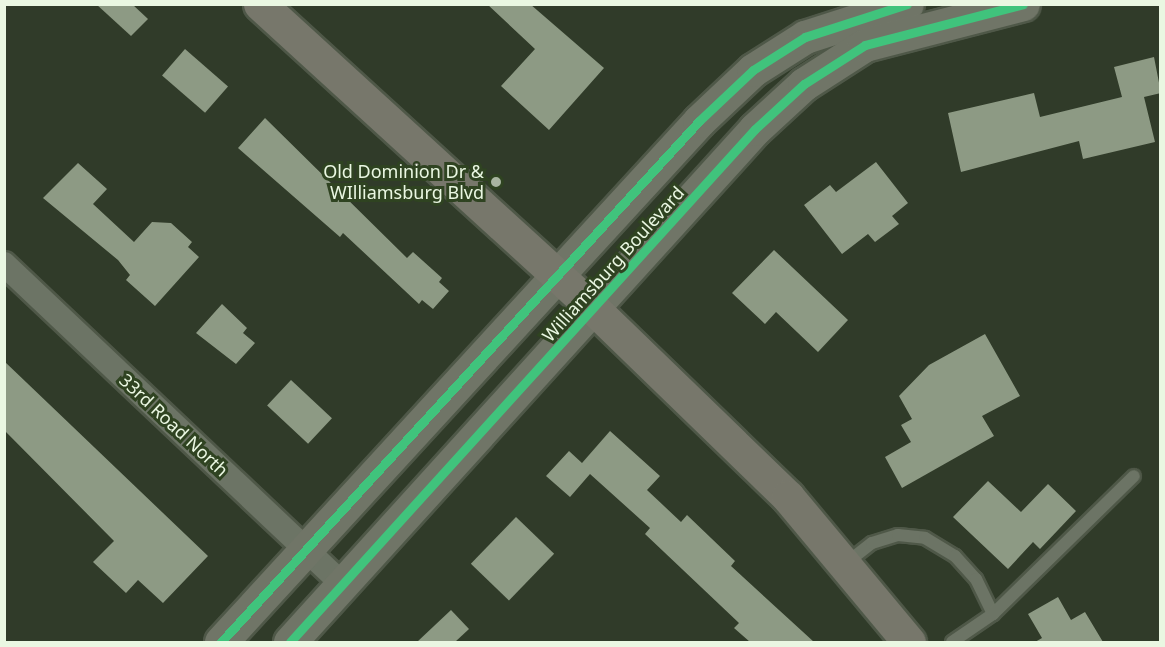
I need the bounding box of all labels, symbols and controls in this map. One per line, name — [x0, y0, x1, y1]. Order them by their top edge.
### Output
place label: Old Dominion Dr & WIlliamsburg Blvd — [323, 161, 484, 204]
marker: Old Dominion Dr & WIlliamsburg Blvd — [489, 175, 503, 189]
street label: Williamsburg Boulevard — [538, 182, 688, 346]
street label: 33rd Road North — [115, 369, 233, 481]

